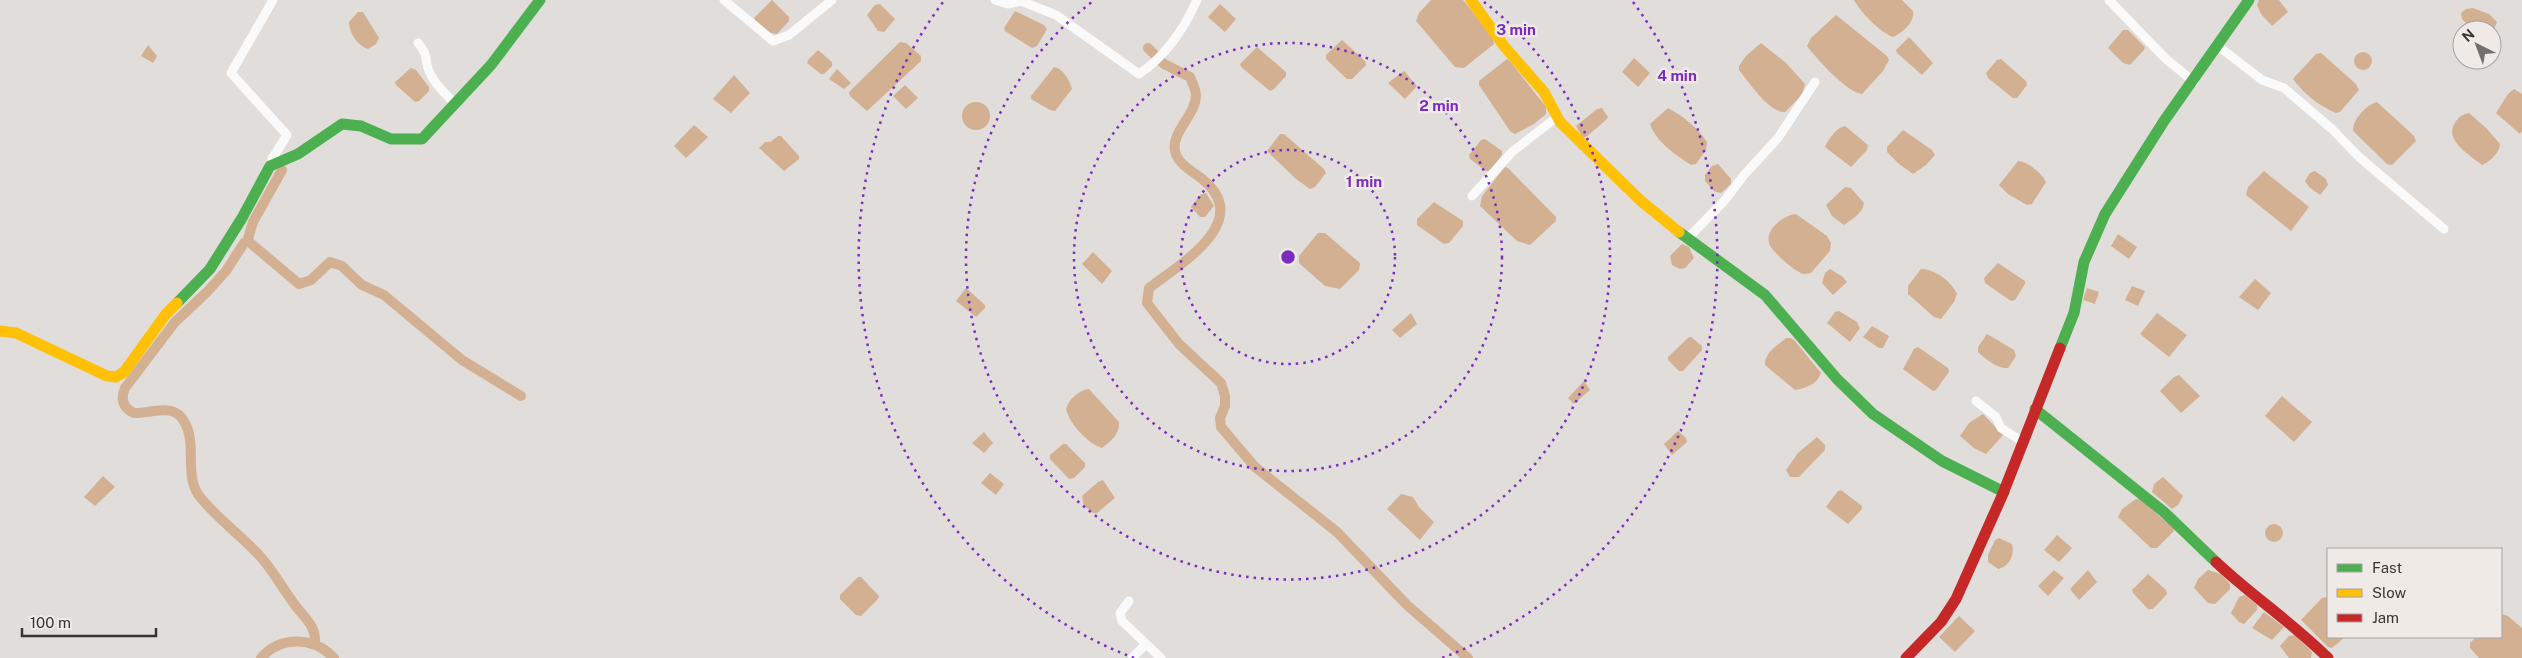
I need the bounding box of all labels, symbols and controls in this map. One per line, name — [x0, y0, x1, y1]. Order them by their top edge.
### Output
north arrow — [2452, 20, 2502, 70]
text: 3 min — [1496, 21, 1536, 38]
text: N — [2459, 26, 2478, 45]
text: 4 min — [1657, 67, 1697, 84]
text: 2 min — [1419, 97, 1459, 114]
text: 1 min — [1346, 173, 1382, 190]
centre of rings — [1279, 248, 1297, 266]
legend — [2327, 548, 2502, 638]
text: Fast — [2372, 559, 2402, 576]
text: Slow — [2372, 584, 2407, 601]
scale bar — [22, 606, 156, 638]
text: Jam — [2372, 609, 2399, 626]
text: 100 m — [30, 614, 71, 631]

